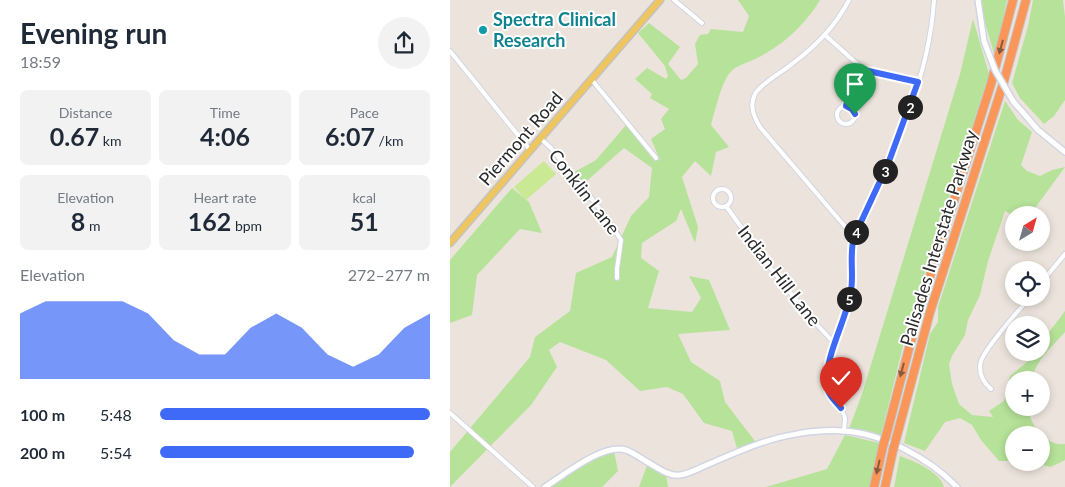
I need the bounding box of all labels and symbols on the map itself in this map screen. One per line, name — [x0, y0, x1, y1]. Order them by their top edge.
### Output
place label: Spectra Clinical Research — [493, 8, 616, 51]
marker: Spectra Clinical Research — [477, 24, 489, 36]
one-way arrow — [997, 40, 1005, 55]
pin — [834, 63, 876, 114]
street label: Piermont Road — [474, 87, 567, 190]
pin: 2 — [898, 94, 922, 120]
street label: Palisades Interstate Parkway — [895, 126, 982, 348]
street label: Conklin Lane — [545, 144, 625, 238]
pin: 3 — [872, 158, 898, 184]
north arrow — [1005, 206, 1050, 251]
pin: 4 — [844, 220, 868, 244]
street label: Indian Hill Lane — [734, 221, 826, 330]
pin: 5 — [836, 286, 862, 312]
pin — [820, 357, 862, 408]
one-way arrow — [898, 362, 906, 378]
one-way arrow — [874, 459, 882, 475]

